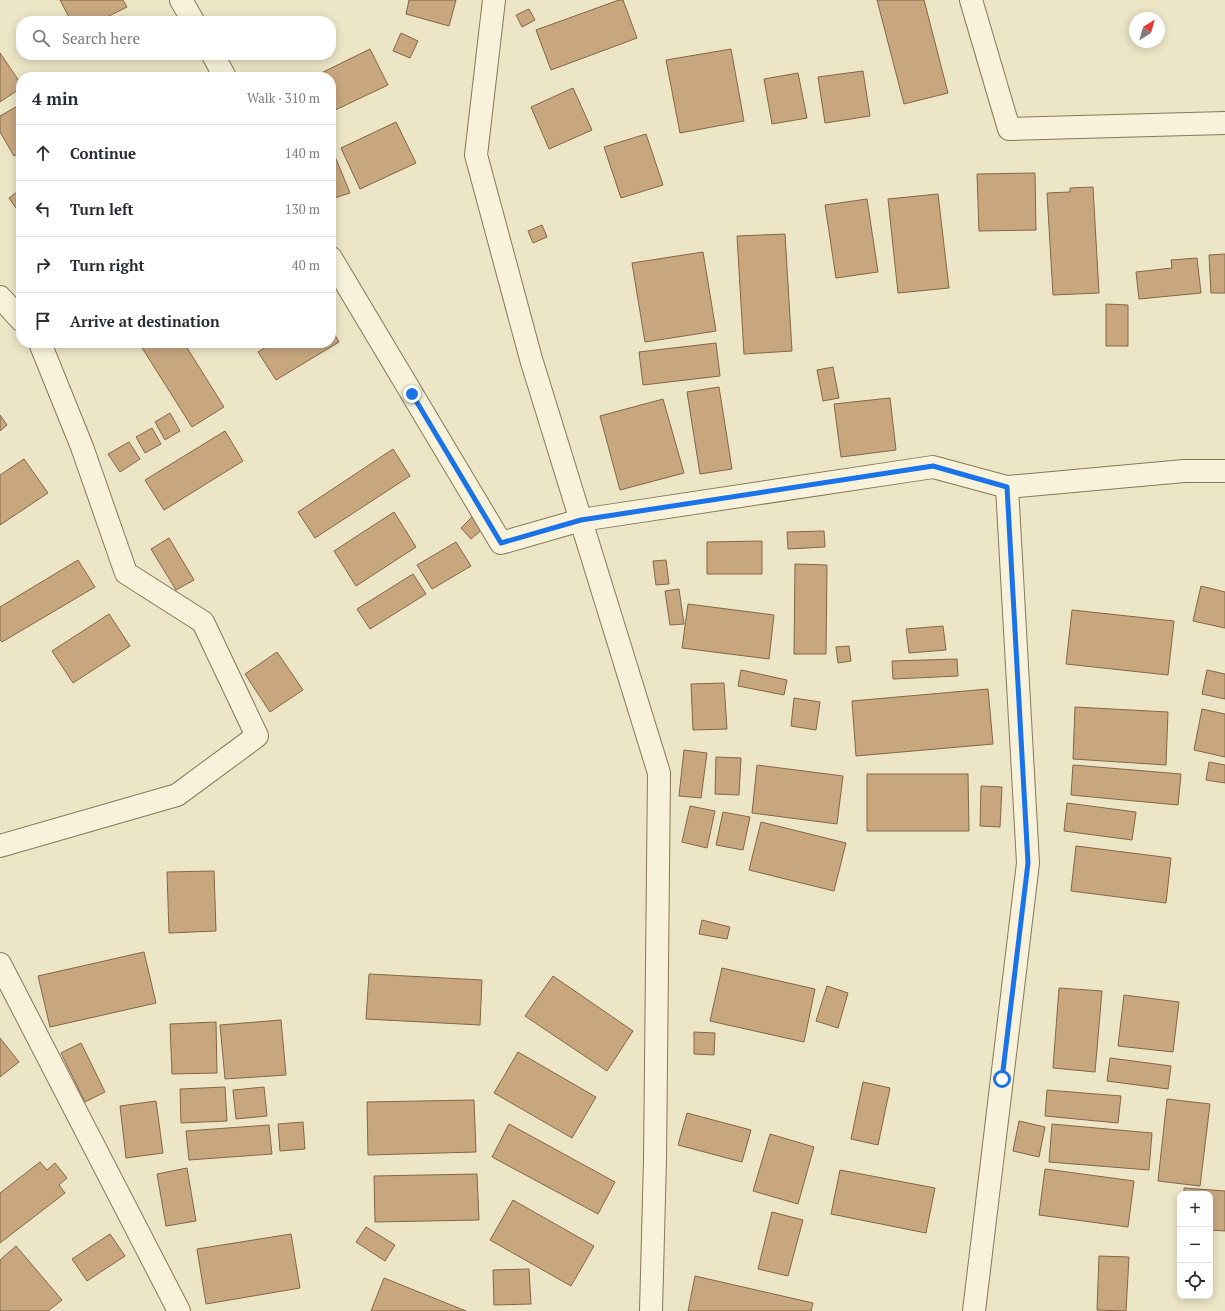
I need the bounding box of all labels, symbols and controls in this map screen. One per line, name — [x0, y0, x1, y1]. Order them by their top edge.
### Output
north arrow — [1129, 12, 1165, 48]
search box — [16, 16, 336, 60]
icon: search — [30, 27, 52, 49]
text: Search here — [62, 28, 140, 48]
text: 4 min — [32, 87, 79, 110]
text: Walk · 310 m — [247, 89, 320, 107]
icon: ahead — [32, 142, 54, 164]
text: Continue — [70, 143, 136, 163]
text: 140 m — [285, 144, 320, 162]
icon: left — [32, 198, 54, 220]
text: Turn left — [70, 199, 134, 219]
text: 130 m — [285, 200, 320, 218]
icon: right — [32, 254, 54, 276]
text: Turn right — [70, 255, 145, 275]
text: 40 m — [292, 256, 320, 274]
icon: arrive — [32, 310, 54, 332]
text: Arrive at destination — [70, 311, 220, 331]
route end — [403, 385, 421, 403]
route start — [993, 1070, 1011, 1088]
map controls — [1177, 1191, 1213, 1299]
button: + — [1177, 1191, 1213, 1227]
button: − — [1177, 1227, 1213, 1263]
button: locate — [1177, 1263, 1213, 1299]

